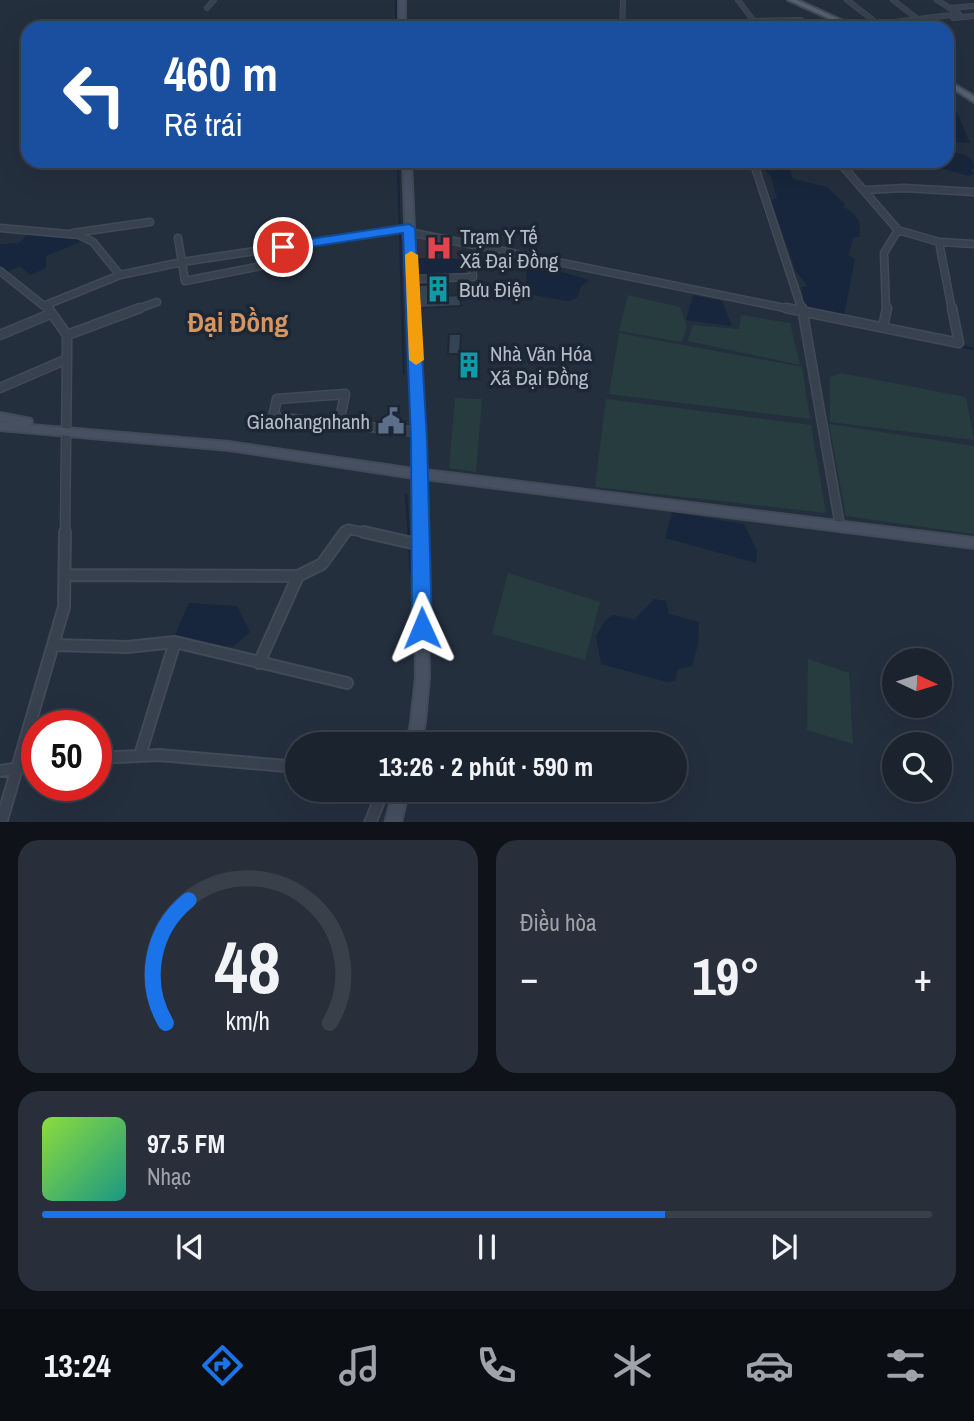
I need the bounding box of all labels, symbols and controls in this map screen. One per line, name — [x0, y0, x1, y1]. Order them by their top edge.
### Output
text: 460 m — [164, 40, 278, 106]
icon: left — [49, 49, 140, 140]
text: Rẽ trái — [164, 103, 243, 146]
pin — [253, 217, 313, 277]
place label: Trạm Y Tế Xã Đại Đồng — [460, 222, 559, 275]
icon: arrive — [264, 228, 302, 266]
hospital icon: Trạm Y Tế Xã Đại Đồng — [424, 233, 454, 263]
building icon: Bưu Điện — [423, 274, 453, 304]
place label: Bưu Điện — [459, 275, 531, 304]
district label: Đại Đồng — [188, 303, 288, 341]
place label: Nhà Văn Hóa Xã Đại Đồng — [490, 339, 593, 392]
building icon: Nhà Văn Hóa Xã Đại Đồng — [454, 350, 484, 380]
public building icon: Giaohangnhanh — [376, 406, 406, 436]
place label: Giaohangnhanh — [246, 407, 370, 436]
position arrow — [385, 591, 459, 665]
north arrow — [882, 648, 952, 718]
map controls — [882, 648, 952, 802]
speed limit sign: 50 — [21, 710, 112, 801]
button: search — [882, 732, 952, 802]
text: 13:26 · 2 phút · 590 m — [379, 749, 593, 784]
text: Điều hòa — [520, 907, 597, 938]
text: 48 — [215, 918, 281, 1016]
text: 19° — [692, 941, 760, 1011]
text: − — [520, 952, 538, 1003]
text: + — [914, 952, 932, 1003]
text: km/h — [226, 1003, 270, 1037]
text: 97.5 FM — [147, 1126, 225, 1161]
text: Nhạc — [147, 1161, 191, 1192]
icon: previous — [171, 1228, 209, 1266]
icon: pause — [468, 1228, 506, 1266]
icon: next — [765, 1228, 803, 1266]
icon: directions — [198, 1341, 247, 1390]
icon: music — [335, 1341, 384, 1390]
icon: phone — [472, 1341, 521, 1390]
icon: climate — [608, 1341, 657, 1390]
icon: car — [745, 1341, 794, 1390]
icon: filters — [881, 1341, 930, 1390]
text: 13:24 — [44, 1344, 111, 1387]

